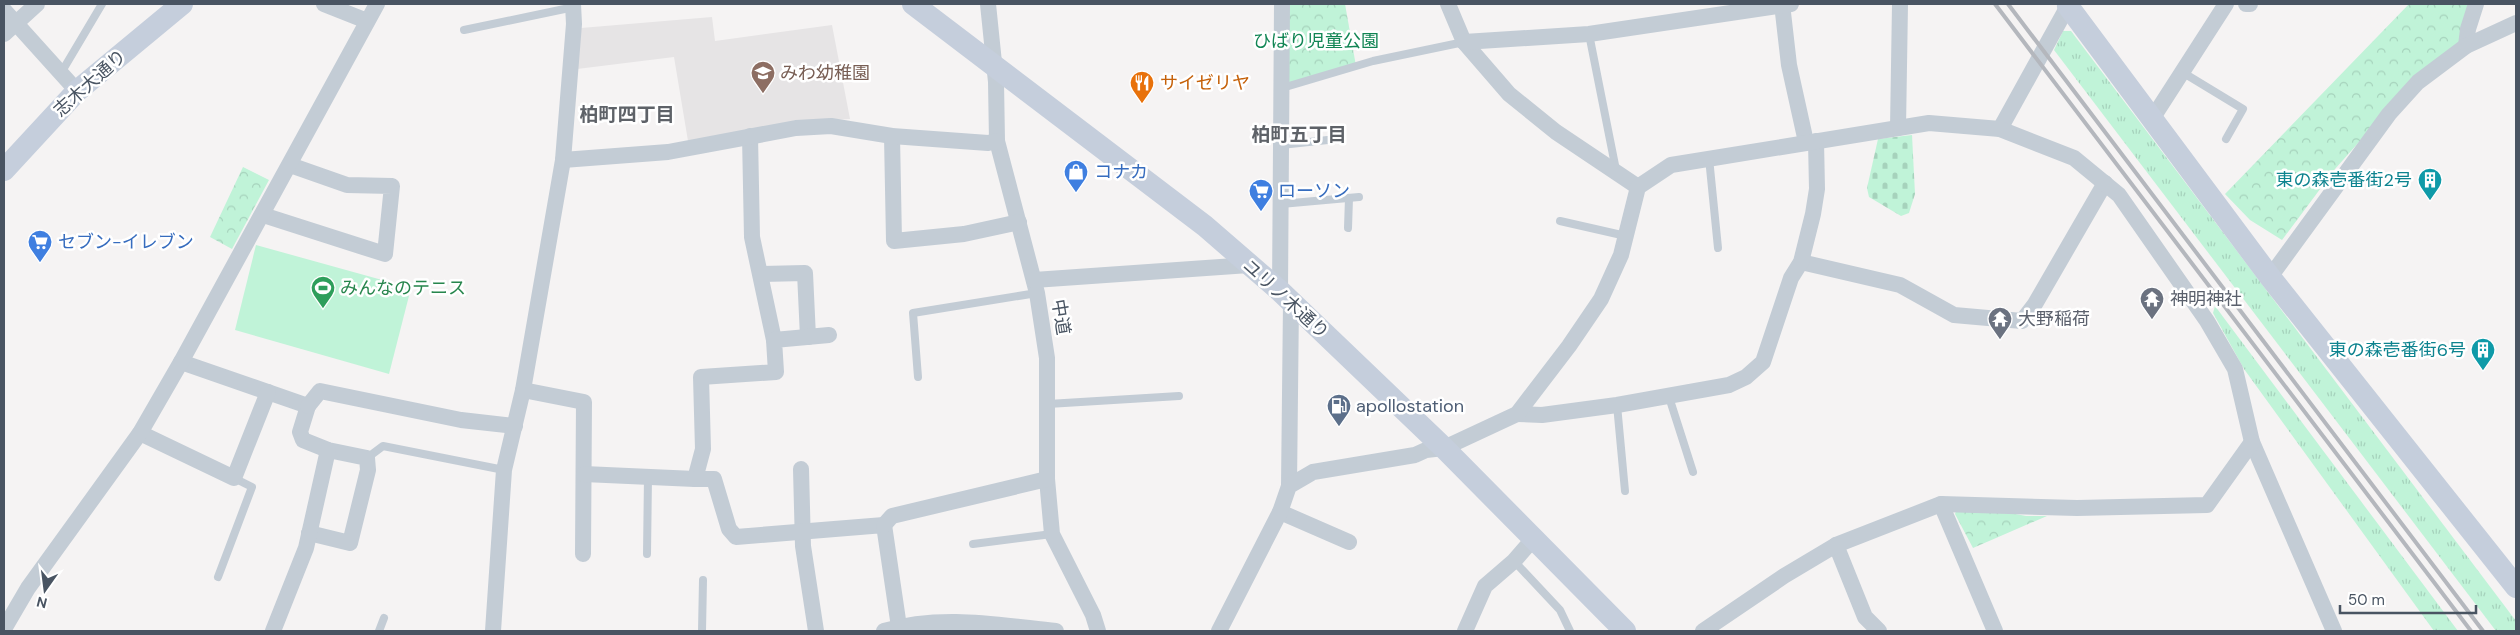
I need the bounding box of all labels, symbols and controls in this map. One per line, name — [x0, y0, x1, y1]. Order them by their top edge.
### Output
park label: ひばり児童公園 — [1253, 29, 1379, 53]
street label: 志木大通り — [49, 44, 131, 122]
school or university icon: みわ幼稚園 — [750, 60, 776, 94]
place label: みわ幼稚園 — [780, 61, 870, 85]
restaurant icon: サイゼリヤ — [1129, 70, 1155, 104]
place label: サイゼリヤ — [1160, 71, 1250, 95]
district label: 柏町四丁目 — [579, 102, 675, 127]
district label: 柏町五丁目 — [1251, 122, 1347, 147]
shop icon: コナカ — [1063, 159, 1089, 193]
place label: コナカ — [1094, 160, 1148, 184]
building icon: 東の森壱番街2号 — [2417, 167, 2443, 201]
place label: 東の森壱番街2号 — [2276, 168, 2412, 192]
supermarket icon: ローソン — [1248, 178, 1274, 212]
place label: ローソン — [1278, 179, 1350, 203]
supermarket icon: セブン-イレブン — [27, 229, 53, 263]
place label: セブン-イレブン — [58, 230, 194, 254]
street label: ユリノ木通り — [1238, 254, 1334, 344]
sports icon: みんなのテニス — [310, 275, 336, 309]
place label: みんなのテニス — [340, 276, 466, 300]
temple icon: 神明神社 — [2139, 286, 2165, 320]
place label: 神明神社 — [2170, 287, 2242, 311]
street label: 中道 — [1046, 297, 1076, 337]
temple icon: 大野稲荷 — [1987, 306, 2013, 340]
place label: 大野稲荷 — [2018, 307, 2090, 331]
building icon: 東の森壱番街6号 — [2470, 337, 2496, 371]
place label: 東の森壱番街6号 — [2329, 338, 2466, 362]
fuel station icon: apollostation — [1326, 393, 1352, 427]
place label: apollostation — [1356, 394, 1464, 418]
north arrow — [20, 565, 70, 615]
scale bar — [2340, 582, 2476, 614]
text: 50 m — [2348, 590, 2385, 610]
text: N — [35, 593, 49, 613]

